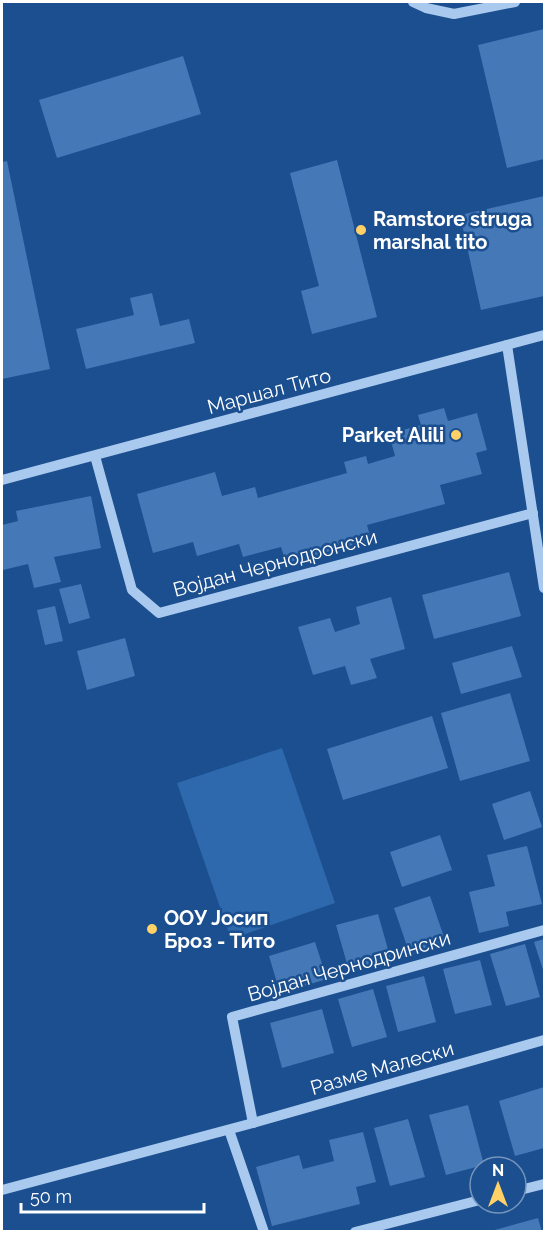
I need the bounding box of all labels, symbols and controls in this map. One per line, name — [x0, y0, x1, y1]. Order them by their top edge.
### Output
place label: Ramstore struga marshal tito — [373, 207, 532, 254]
marker: Ramstore struga marshal tito — [354, 223, 368, 237]
street label: Маршал Тито — [204, 363, 334, 419]
place label: Parket Alili — [342, 423, 444, 447]
marker: Parket Alili — [449, 428, 463, 442]
street label: Војдан Чернодронски — [170, 524, 380, 602]
place label: ООУ Јосип Броз - Тито — [164, 906, 275, 953]
marker: ООУ Јосип Броз - Тито — [145, 922, 159, 936]
street label: Војдан Чернодрински — [245, 925, 453, 1007]
street label: Разме Малески — [308, 1036, 456, 1100]
north arrow — [468, 1155, 528, 1215]
text: N — [492, 1161, 504, 1180]
scale bar — [21, 1176, 204, 1214]
text: 50 m — [30, 1186, 72, 1207]

